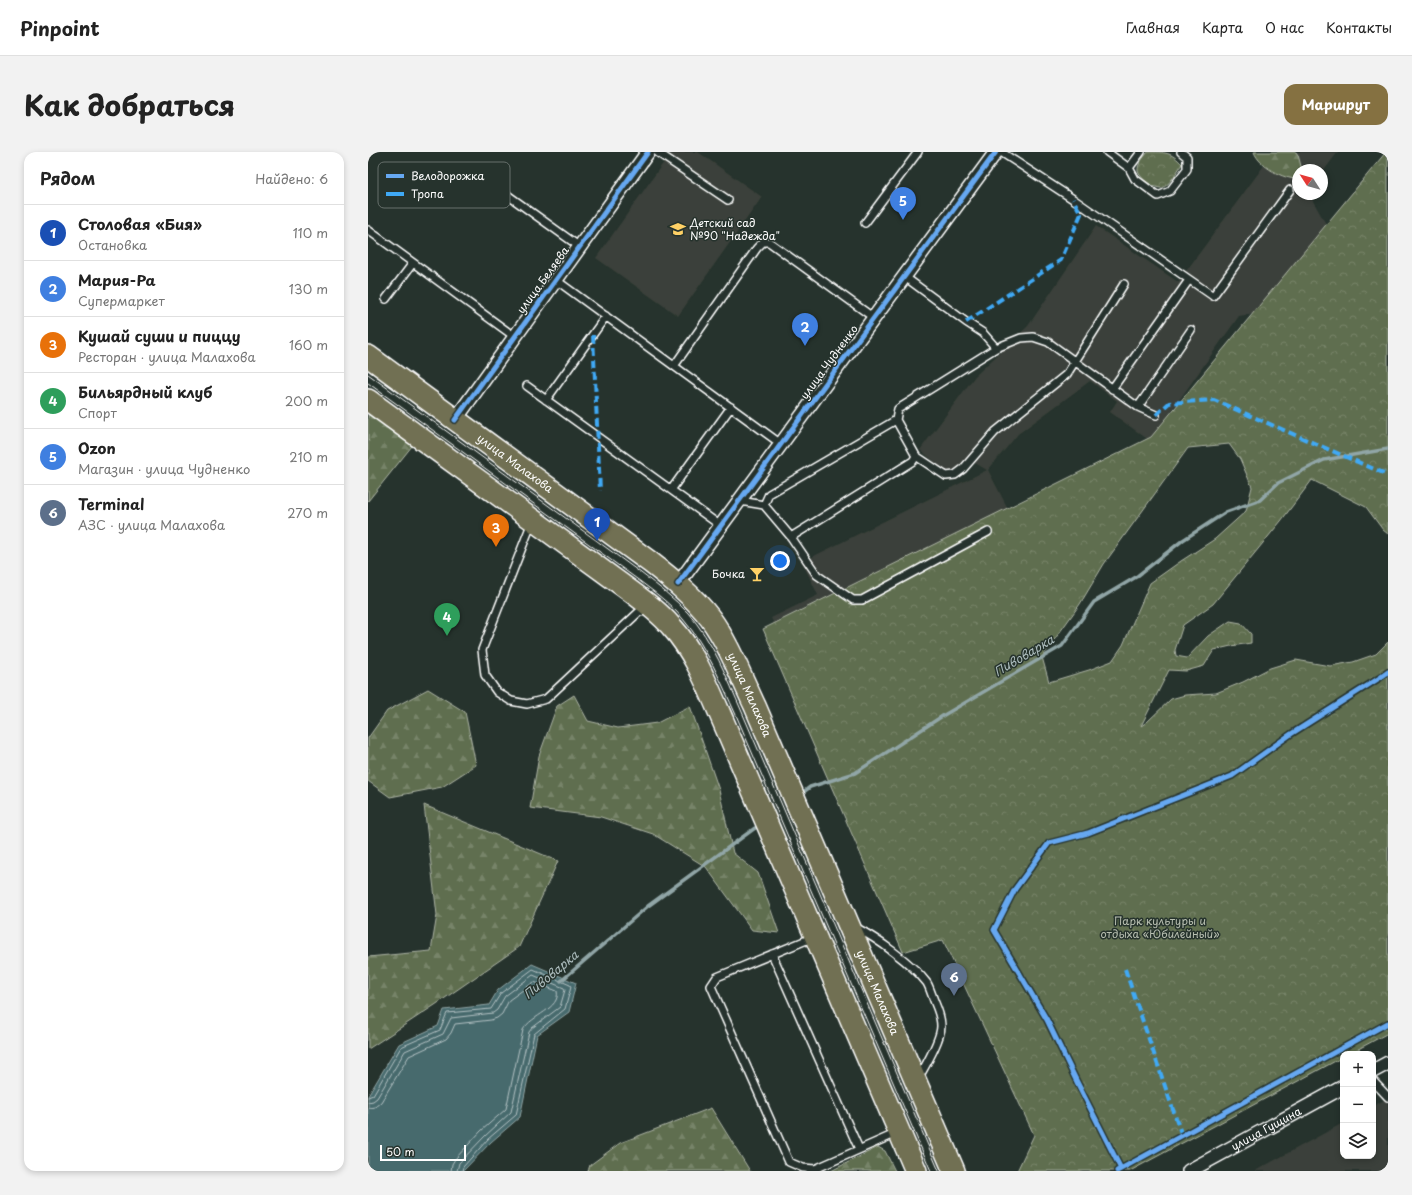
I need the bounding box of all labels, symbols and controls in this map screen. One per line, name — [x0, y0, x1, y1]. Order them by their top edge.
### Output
text: Pinpoint — [20, 14, 100, 42]
text: Главная — [1126, 17, 1180, 38]
text: Карта — [1202, 17, 1243, 38]
text: О нас — [1265, 17, 1304, 38]
text: Контакты — [1326, 17, 1392, 38]
text: Как добраться — [24, 83, 235, 126]
button: Маршрут — [1284, 84, 1388, 125]
legend — [378, 162, 510, 208]
north arrow — [1292, 164, 1328, 200]
text: Рядом — [40, 165, 95, 191]
text: Велодорожка — [411, 167, 484, 184]
text: Найдено: 6 — [255, 169, 328, 188]
text: Тропа — [411, 185, 444, 202]
pin: 5 — [890, 187, 916, 220]
text: Столовая «Бия» — [78, 212, 202, 235]
place label: Детский сад №90 "Надежда" — [689, 214, 780, 244]
school or university icon: Детский сад №90 "Надежда" — [669, 220, 687, 238]
text: 1 — [50, 223, 56, 242]
text: 110 m — [293, 223, 328, 242]
text: Остановка — [78, 235, 147, 254]
street label: улица Беляева — [512, 242, 573, 317]
text: Мария-Ра — [78, 268, 156, 291]
text: 2 — [48, 279, 58, 298]
text: 130 m — [289, 279, 328, 298]
text: Супермаркет — [78, 291, 165, 310]
pin: 2 — [792, 313, 818, 346]
street label: улица Чудненко — [796, 321, 862, 403]
text: Кушай суши и пиццу — [78, 324, 240, 347]
text: 3 — [49, 335, 57, 354]
text: 160 m — [289, 335, 328, 354]
text: Ресторан · улица Малахова — [78, 347, 256, 366]
text: Бильярдный клуб — [78, 380, 212, 403]
text: 4 — [49, 391, 57, 410]
text: 200 m — [285, 391, 328, 410]
text: Спорт — [78, 403, 117, 422]
street label: улица Малахова — [474, 429, 557, 497]
text: Ozon — [78, 436, 116, 459]
text: 5 — [49, 447, 57, 466]
text: 210 m — [289, 447, 328, 466]
text: Магазин · улица Чудненко — [78, 459, 250, 478]
text: Terminal — [78, 492, 144, 515]
text: 6 — [48, 503, 58, 522]
text: 270 m — [287, 503, 328, 522]
pin: 1 — [584, 508, 610, 541]
pin: 3 — [483, 514, 509, 547]
text: АЗС · улица Малахова — [78, 515, 225, 534]
your location — [770, 551, 790, 571]
place label: Бочка — [712, 565, 745, 582]
bar icon: Бочка — [748, 565, 766, 583]
pin: 4 — [434, 603, 460, 636]
water label: Пивоварка — [990, 630, 1057, 680]
street label: улица Малахова — [724, 649, 776, 740]
park label: Парк культуры и отдыха «Юбилейный» — [1100, 912, 1220, 942]
water label: Пивоварка — [519, 945, 582, 1003]
street label: улица Малахова — [852, 947, 904, 1037]
pin: 6 — [941, 963, 967, 996]
map controls — [1340, 1051, 1376, 1159]
button: + — [1340, 1051, 1376, 1087]
button: − — [1340, 1087, 1376, 1123]
street label: улица Гущина — [1228, 1102, 1304, 1155]
button: layers — [1340, 1123, 1376, 1159]
scale bar — [380, 1143, 466, 1162]
text: 50 m — [386, 1143, 415, 1160]

